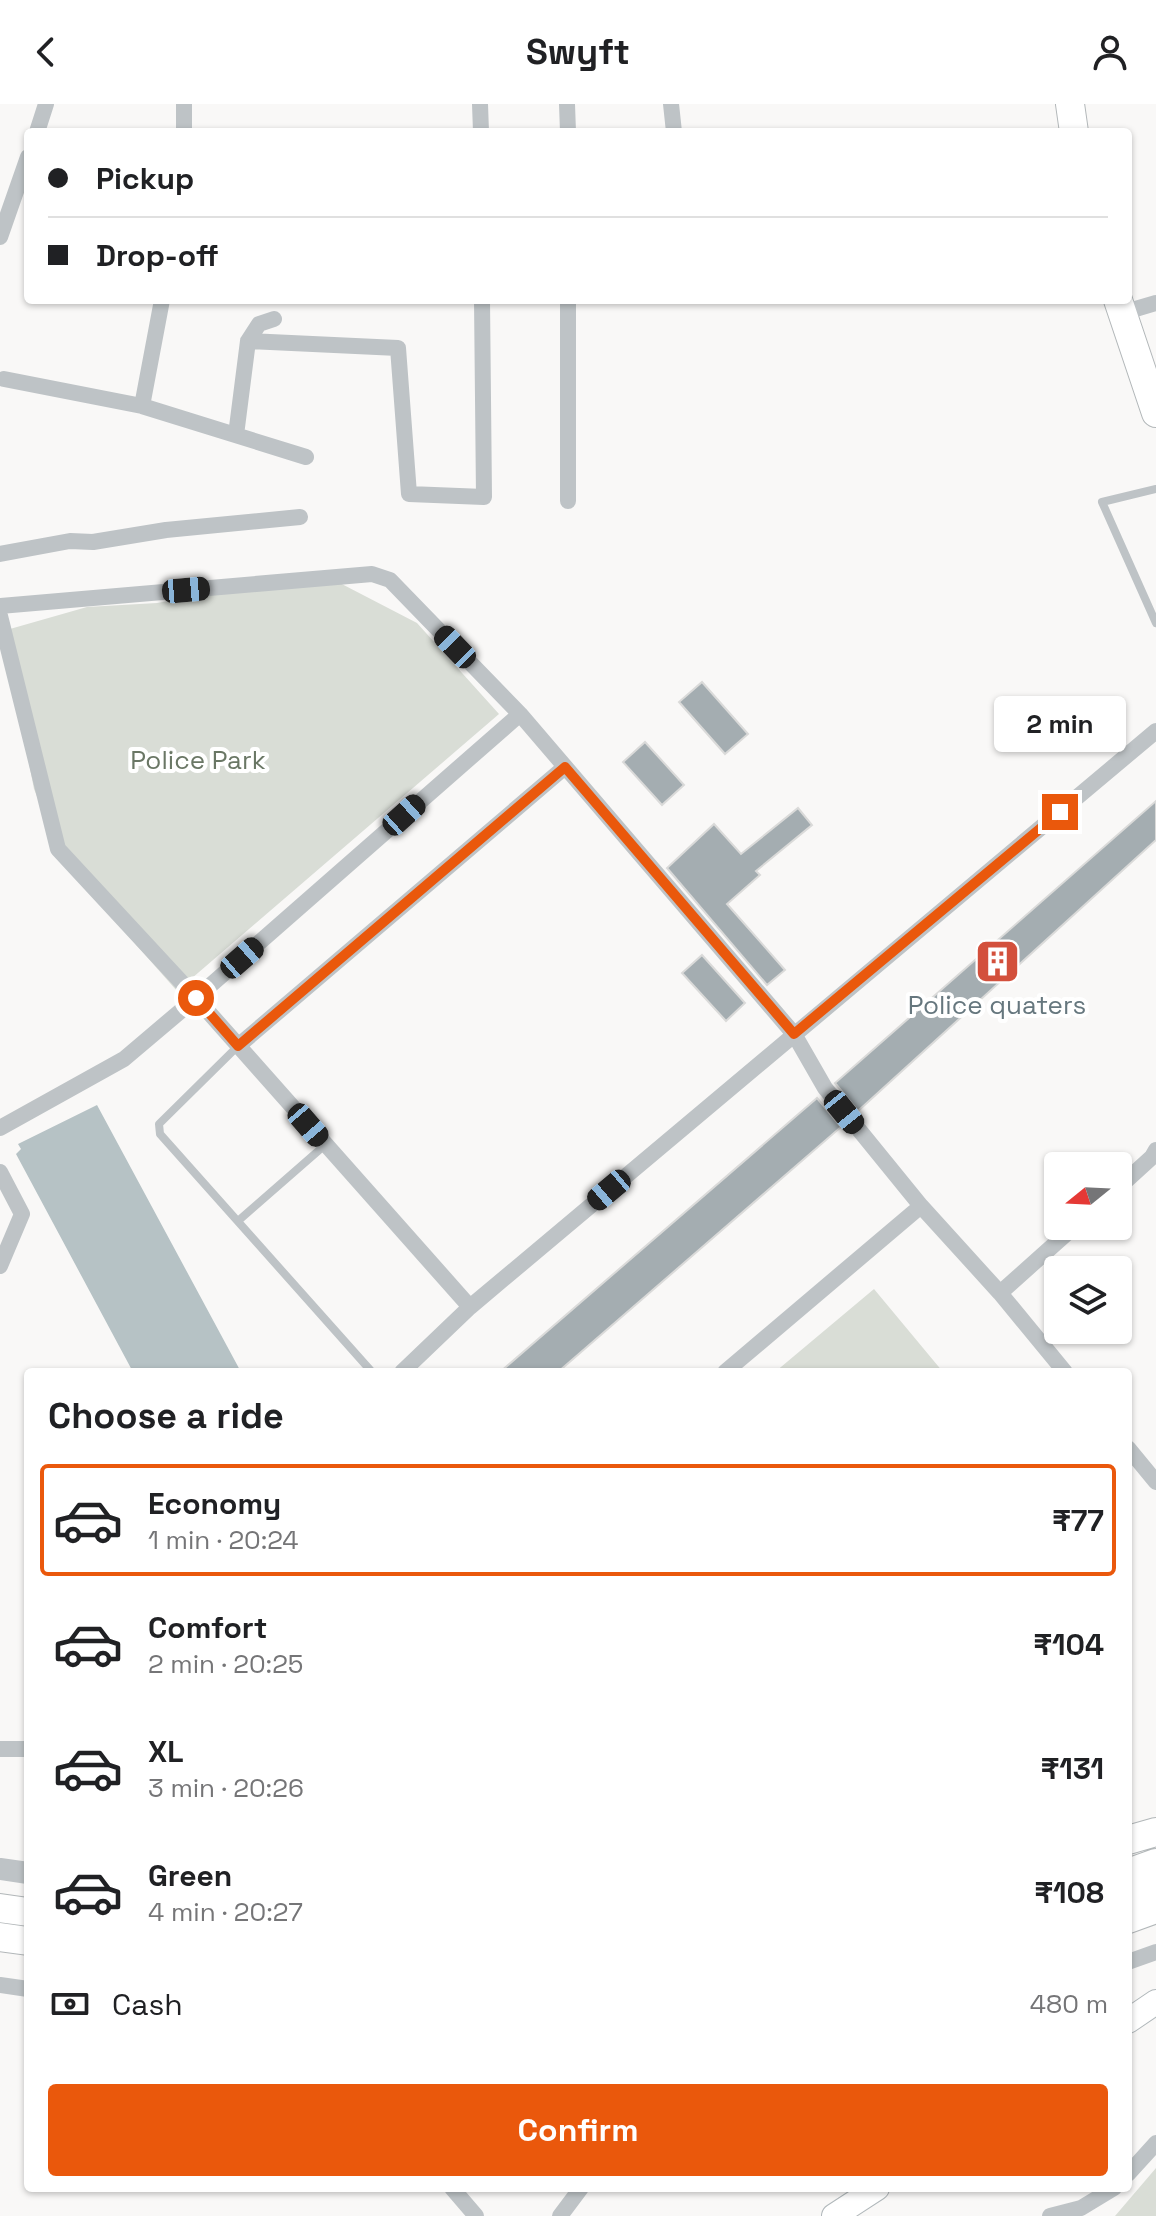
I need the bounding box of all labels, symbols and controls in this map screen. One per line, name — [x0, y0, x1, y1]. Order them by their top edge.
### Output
text: Swyft — [526, 29, 630, 75]
icon: back — [24, 30, 68, 74]
icon: person — [1088, 30, 1132, 74]
text: Pickup — [96, 159, 194, 198]
text: Drop-off — [96, 236, 219, 275]
car — [161, 576, 211, 604]
car — [430, 621, 480, 673]
callout: 2 min — [994, 696, 1126, 752]
text: 2 min — [1026, 707, 1094, 741]
park label: Police Park — [130, 743, 266, 777]
car — [378, 790, 430, 840]
route end — [1042, 794, 1078, 830]
car — [216, 933, 268, 983]
building icon: Police quaters — [973, 938, 1021, 986]
route start — [178, 980, 214, 1016]
place label: Police quaters — [908, 988, 1086, 1022]
car — [820, 1086, 868, 1138]
car — [283, 1099, 333, 1151]
north arrow — [1044, 1152, 1132, 1240]
map controls — [1044, 1152, 1132, 1344]
car — [583, 1165, 635, 1215]
button: layers — [1044, 1256, 1132, 1344]
text: Choose a ride — [48, 1393, 284, 1439]
icon: car — [52, 1484, 124, 1556]
text: Economy — [148, 1484, 281, 1523]
text: ₹77 — [1052, 1501, 1104, 1540]
text: 1 min · 20:24 — [148, 1523, 299, 1557]
icon: car — [52, 1608, 124, 1680]
text: Comfort — [148, 1608, 267, 1647]
text: ₹104 — [1033, 1625, 1104, 1664]
text: 2 min · 20:25 — [148, 1647, 303, 1681]
icon: car — [52, 1732, 124, 1804]
text: XL — [148, 1732, 184, 1771]
text: ₹131 — [1041, 1749, 1104, 1788]
text: 3 min · 20:26 — [148, 1771, 304, 1805]
icon: car — [52, 1856, 124, 1928]
text: Green — [148, 1856, 232, 1895]
text: ₹108 — [1034, 1873, 1104, 1912]
text: 4 min · 20:27 — [148, 1895, 303, 1929]
icon: cash — [48, 1982, 92, 2026]
text: Cash — [112, 1985, 183, 2024]
text: 480 m — [1030, 1987, 1108, 2021]
button: Confirm — [48, 2084, 1108, 2176]

